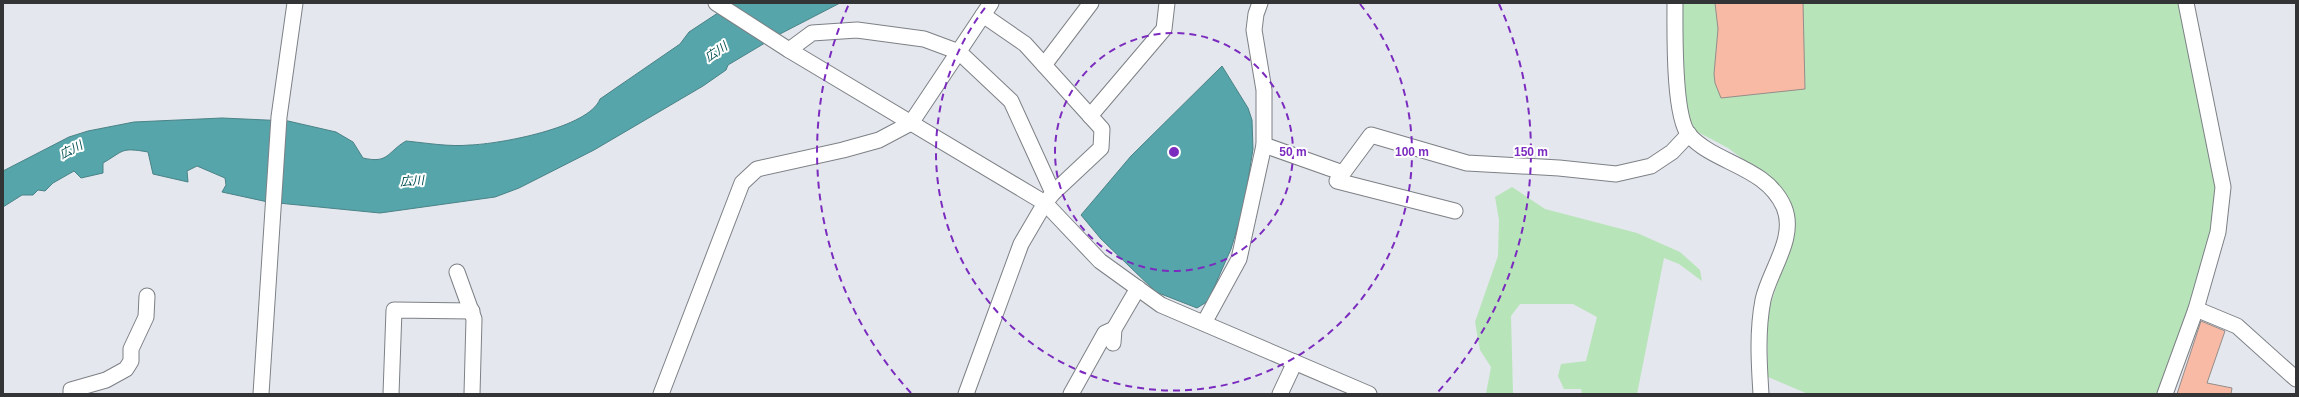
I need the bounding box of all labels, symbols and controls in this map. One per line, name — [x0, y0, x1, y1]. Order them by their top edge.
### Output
water label: 広川 — [702, 38, 732, 65]
water label: 広川 — [57, 137, 87, 162]
centre of rings — [1167, 145, 1181, 159]
text: 50 m — [1279, 145, 1307, 159]
text: 100 m — [1395, 145, 1429, 159]
text: 150 m — [1514, 145, 1548, 159]
water label: 広川 — [400, 173, 426, 189]

